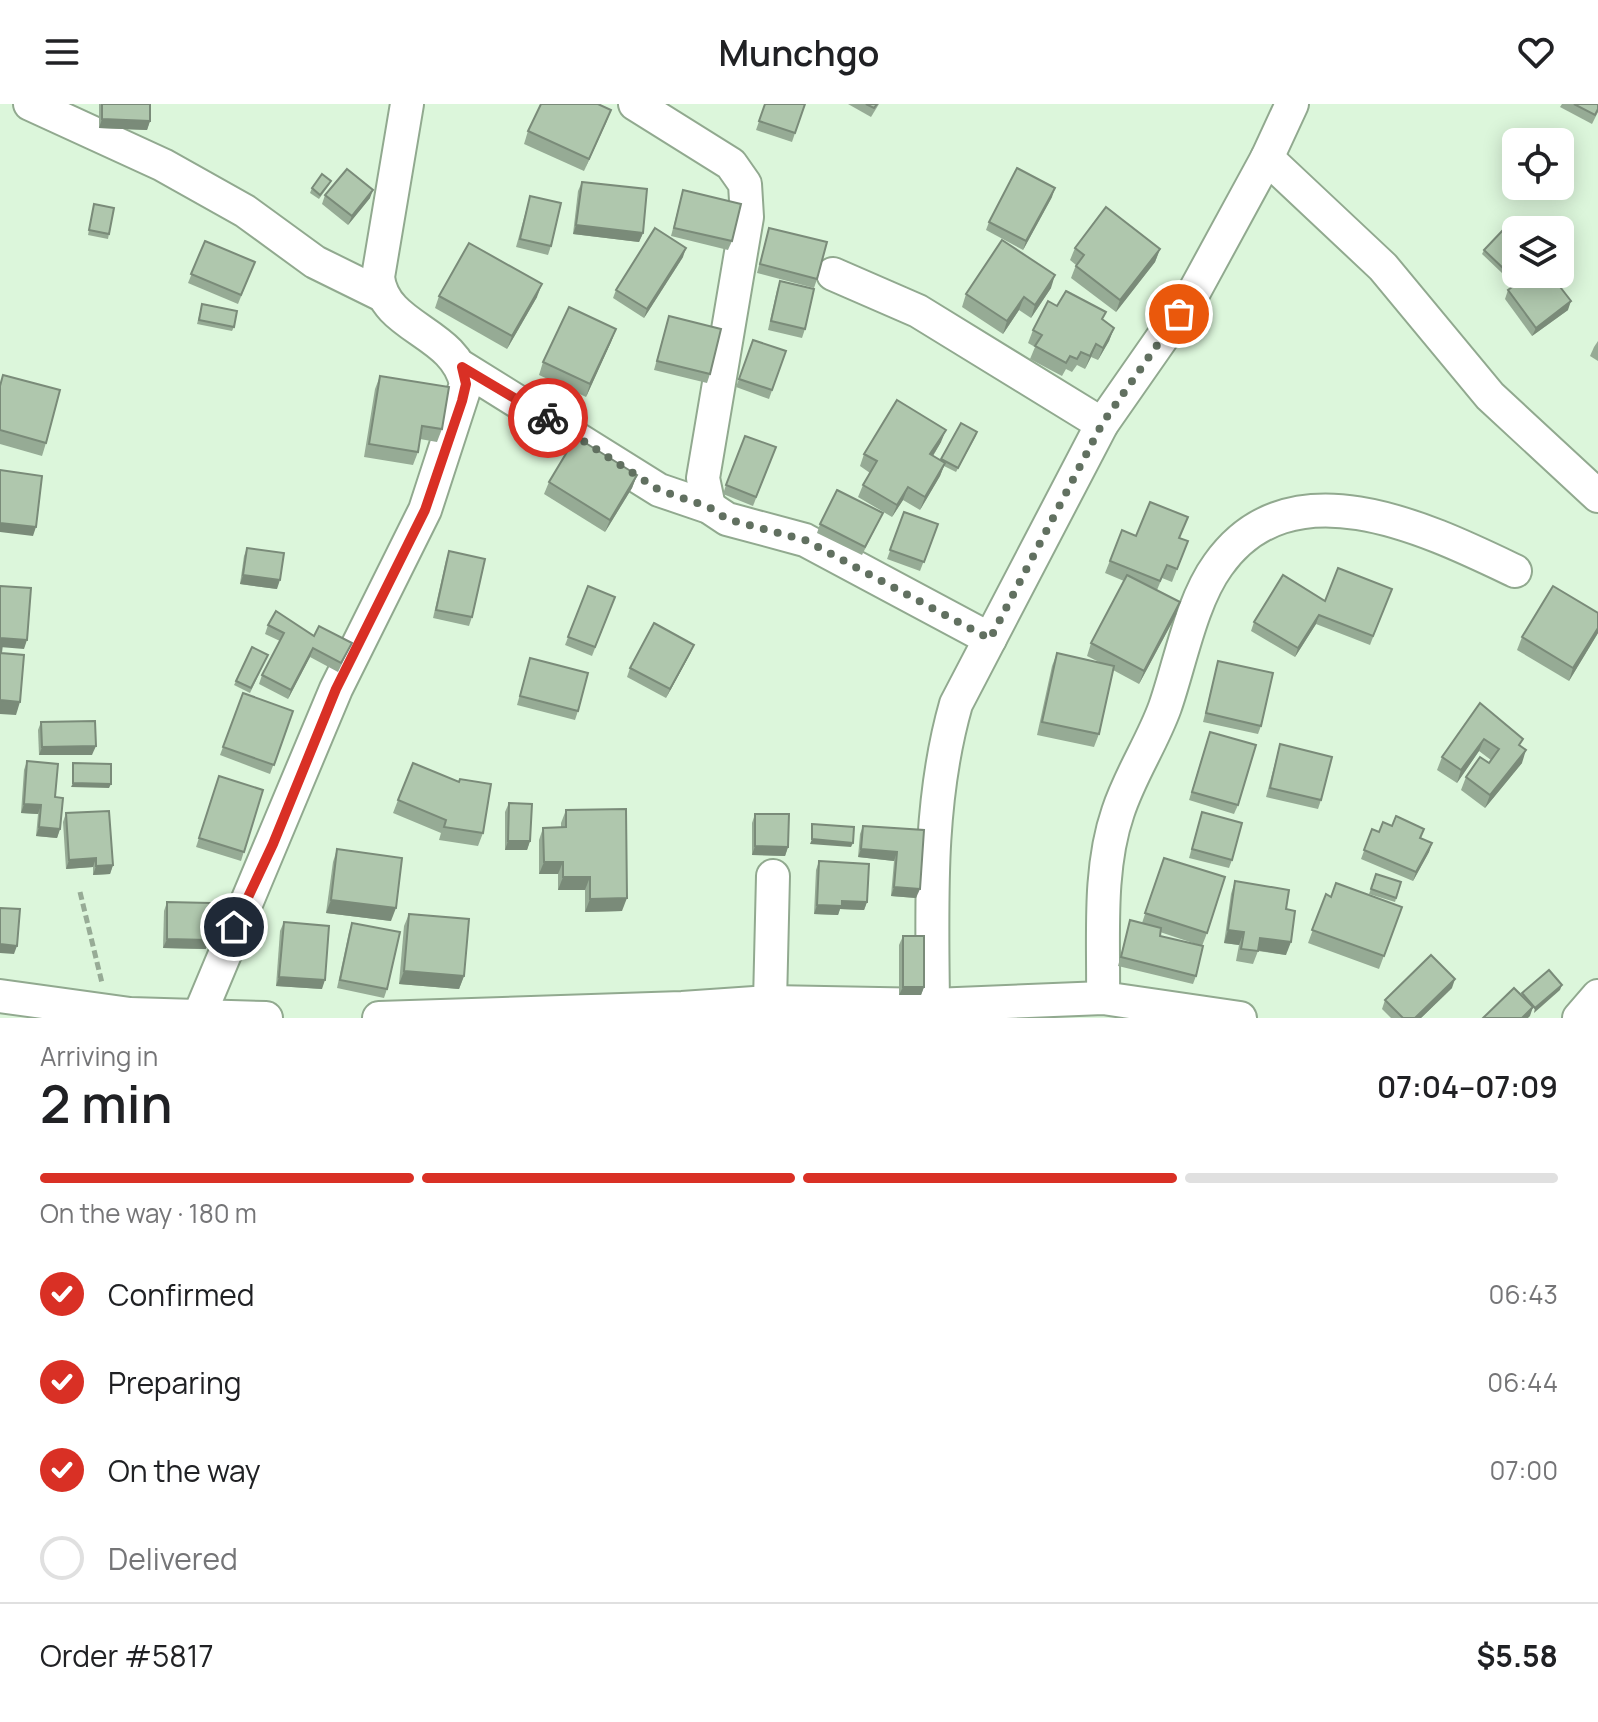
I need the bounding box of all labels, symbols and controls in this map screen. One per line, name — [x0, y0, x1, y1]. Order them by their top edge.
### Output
text: Munchgo — [718, 28, 880, 77]
icon: menu — [40, 30, 84, 74]
icon: heart — [1514, 30, 1558, 74]
map controls — [1502, 128, 1574, 288]
button: locate — [1502, 128, 1574, 200]
button: layers — [1502, 216, 1574, 288]
pin — [1145, 280, 1213, 348]
icon: bag — [1157, 292, 1201, 336]
courier — [508, 378, 588, 458]
icon: bike — [526, 396, 570, 440]
pin — [200, 893, 268, 961]
icon: home — [212, 905, 256, 949]
text: Arriving in — [40, 1038, 158, 1074]
text: 07:04–07:09 — [1377, 1066, 1558, 1107]
text: 2 min — [40, 1068, 173, 1139]
text: On the way · 180 m — [40, 1195, 257, 1231]
icon: check — [40, 1272, 84, 1316]
text: Confirmed — [108, 1274, 255, 1315]
text: 06:43 — [1489, 1276, 1558, 1312]
icon: check — [40, 1360, 84, 1404]
text: Preparing — [108, 1362, 242, 1403]
text: 06:44 — [1487, 1364, 1558, 1400]
icon: check — [40, 1448, 84, 1492]
text: On the way — [108, 1450, 261, 1491]
text: 07:00 — [1490, 1452, 1558, 1488]
text: Delivered — [108, 1538, 238, 1579]
text: Order #5817 — [40, 1635, 213, 1676]
text: $5.58 — [1477, 1635, 1558, 1676]

